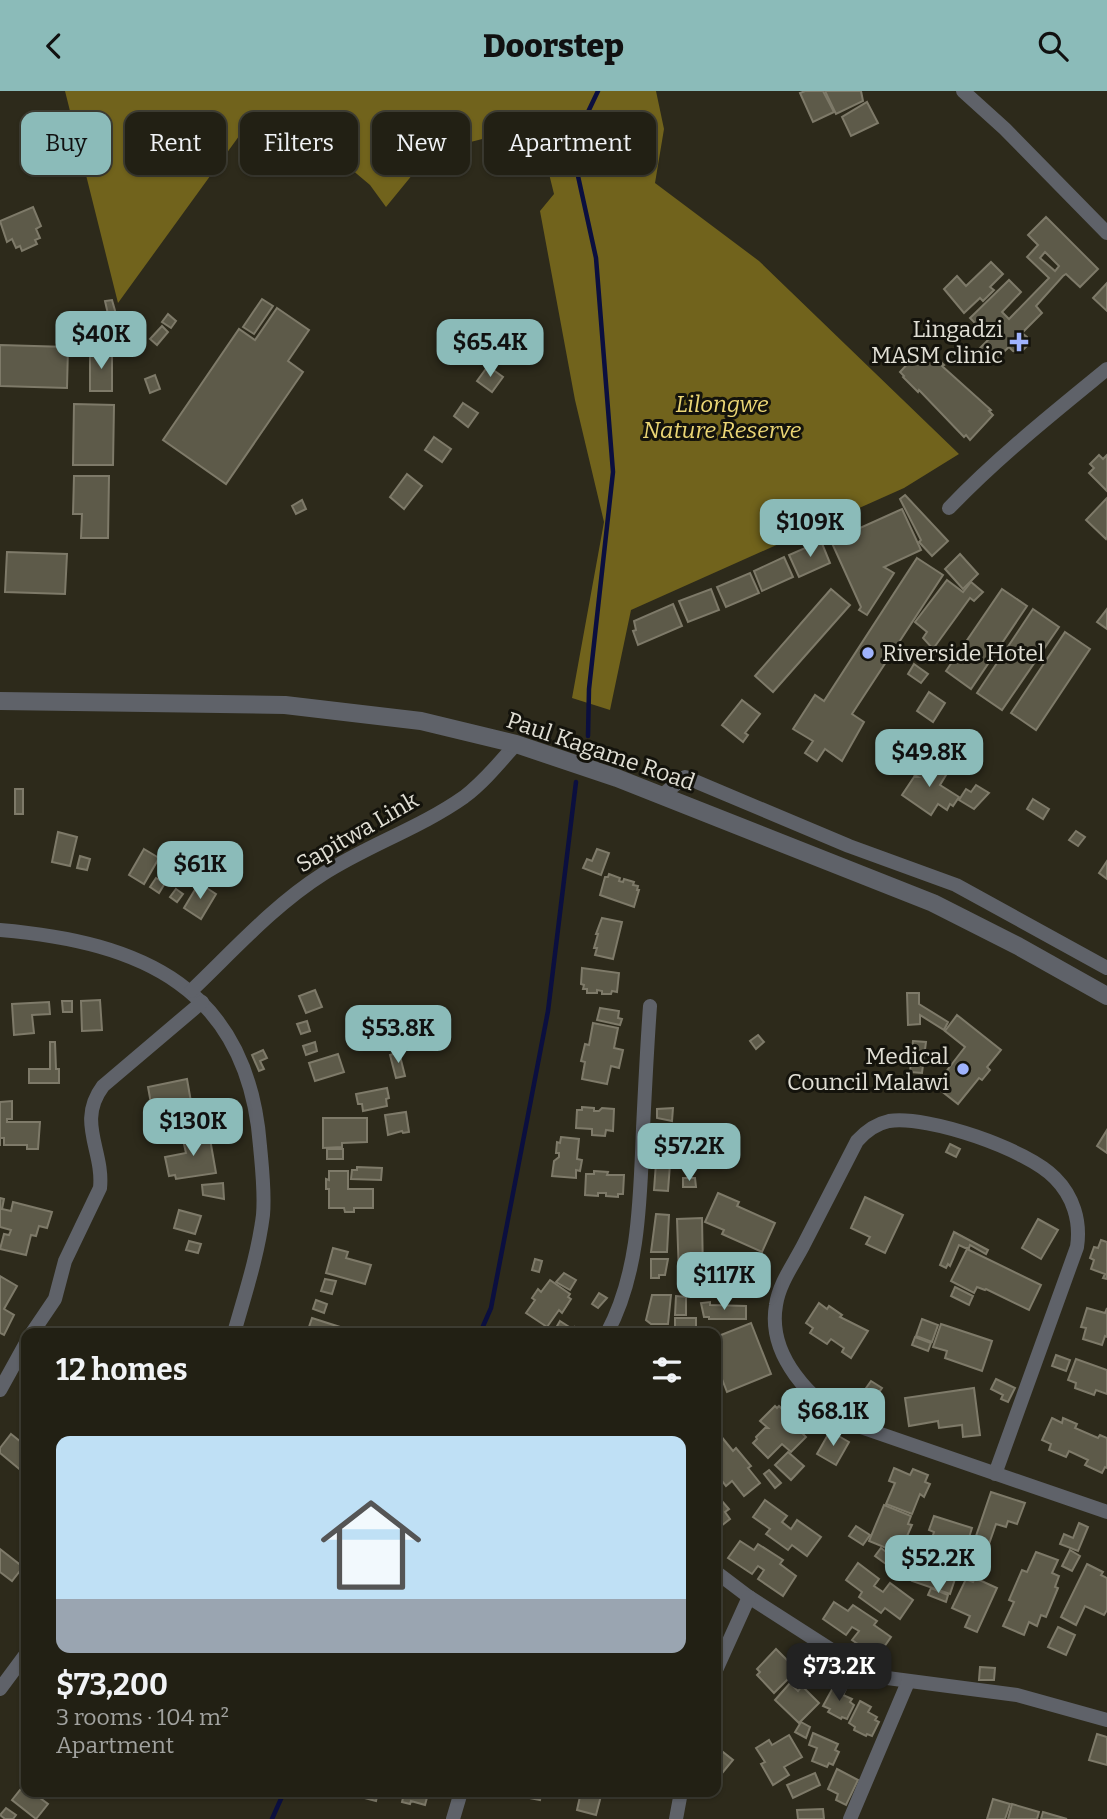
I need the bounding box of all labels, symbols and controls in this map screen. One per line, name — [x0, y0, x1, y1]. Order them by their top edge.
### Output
icon: back — [35, 27, 73, 65]
text: Doorstep — [483, 27, 624, 65]
icon: search — [1034, 27, 1072, 65]
chip: Buy — [21, 112, 111, 175]
chip: Rent — [125, 112, 226, 175]
chip: Filters — [240, 112, 358, 175]
chip: New — [372, 112, 470, 175]
chip: Apartment — [484, 112, 656, 175]
pin: $40K — [60, 311, 142, 371]
place label: Lingadzi MASM clinic — [871, 315, 1003, 369]
text: $40K — [71, 320, 131, 348]
pin: $65.4K — [433, 320, 547, 379]
text: $65.4K — [453, 328, 527, 356]
marker: Lingadzi MASM clinic — [1009, 332, 1029, 352]
park label: Lilongwe Nature Reserve — [643, 390, 802, 444]
pin: $109K — [761, 499, 859, 559]
text: $109K — [776, 508, 844, 536]
place label: Riverside Hotel — [882, 639, 1045, 667]
marker: Riverside Hotel — [860, 645, 876, 661]
street label: Paul Kagame Road — [503, 706, 699, 796]
pin: $49.8K — [872, 729, 986, 789]
text: $49.8K — [891, 738, 967, 766]
street label: Sapitwa Link — [291, 786, 423, 878]
pin: $61K — [159, 841, 241, 901]
text: $61K — [173, 850, 227, 878]
pin: $53.8K — [341, 1005, 455, 1065]
text: $53.8K — [361, 1014, 435, 1042]
place label: Medical Council Malawi — [787, 1042, 949, 1096]
marker: Medical Council Malawi — [955, 1061, 971, 1077]
pin: $130K — [144, 1098, 242, 1158]
text: $130K — [159, 1107, 227, 1135]
pin: $57.2K — [632, 1123, 746, 1183]
text: $57.2K — [653, 1132, 725, 1160]
pin: $117K — [675, 1253, 773, 1312]
text: $117K — [693, 1261, 755, 1289]
icon: filters — [648, 1351, 686, 1389]
text: 12 homes — [56, 1352, 187, 1388]
pin: $68.1K — [776, 1389, 890, 1448]
text: $68.1K — [797, 1397, 869, 1425]
icon: home — [308, 1482, 434, 1608]
pin: $52.2K — [881, 1535, 995, 1595]
text: $52.2K — [901, 1544, 975, 1572]
pin: $73.2K — [782, 1643, 896, 1703]
text: $73.2K — [803, 1652, 876, 1680]
text: $73,200 — [56, 1667, 168, 1703]
text: 3 rooms · 104 m² — [56, 1703, 229, 1731]
text: Apartment — [56, 1731, 174, 1759]

